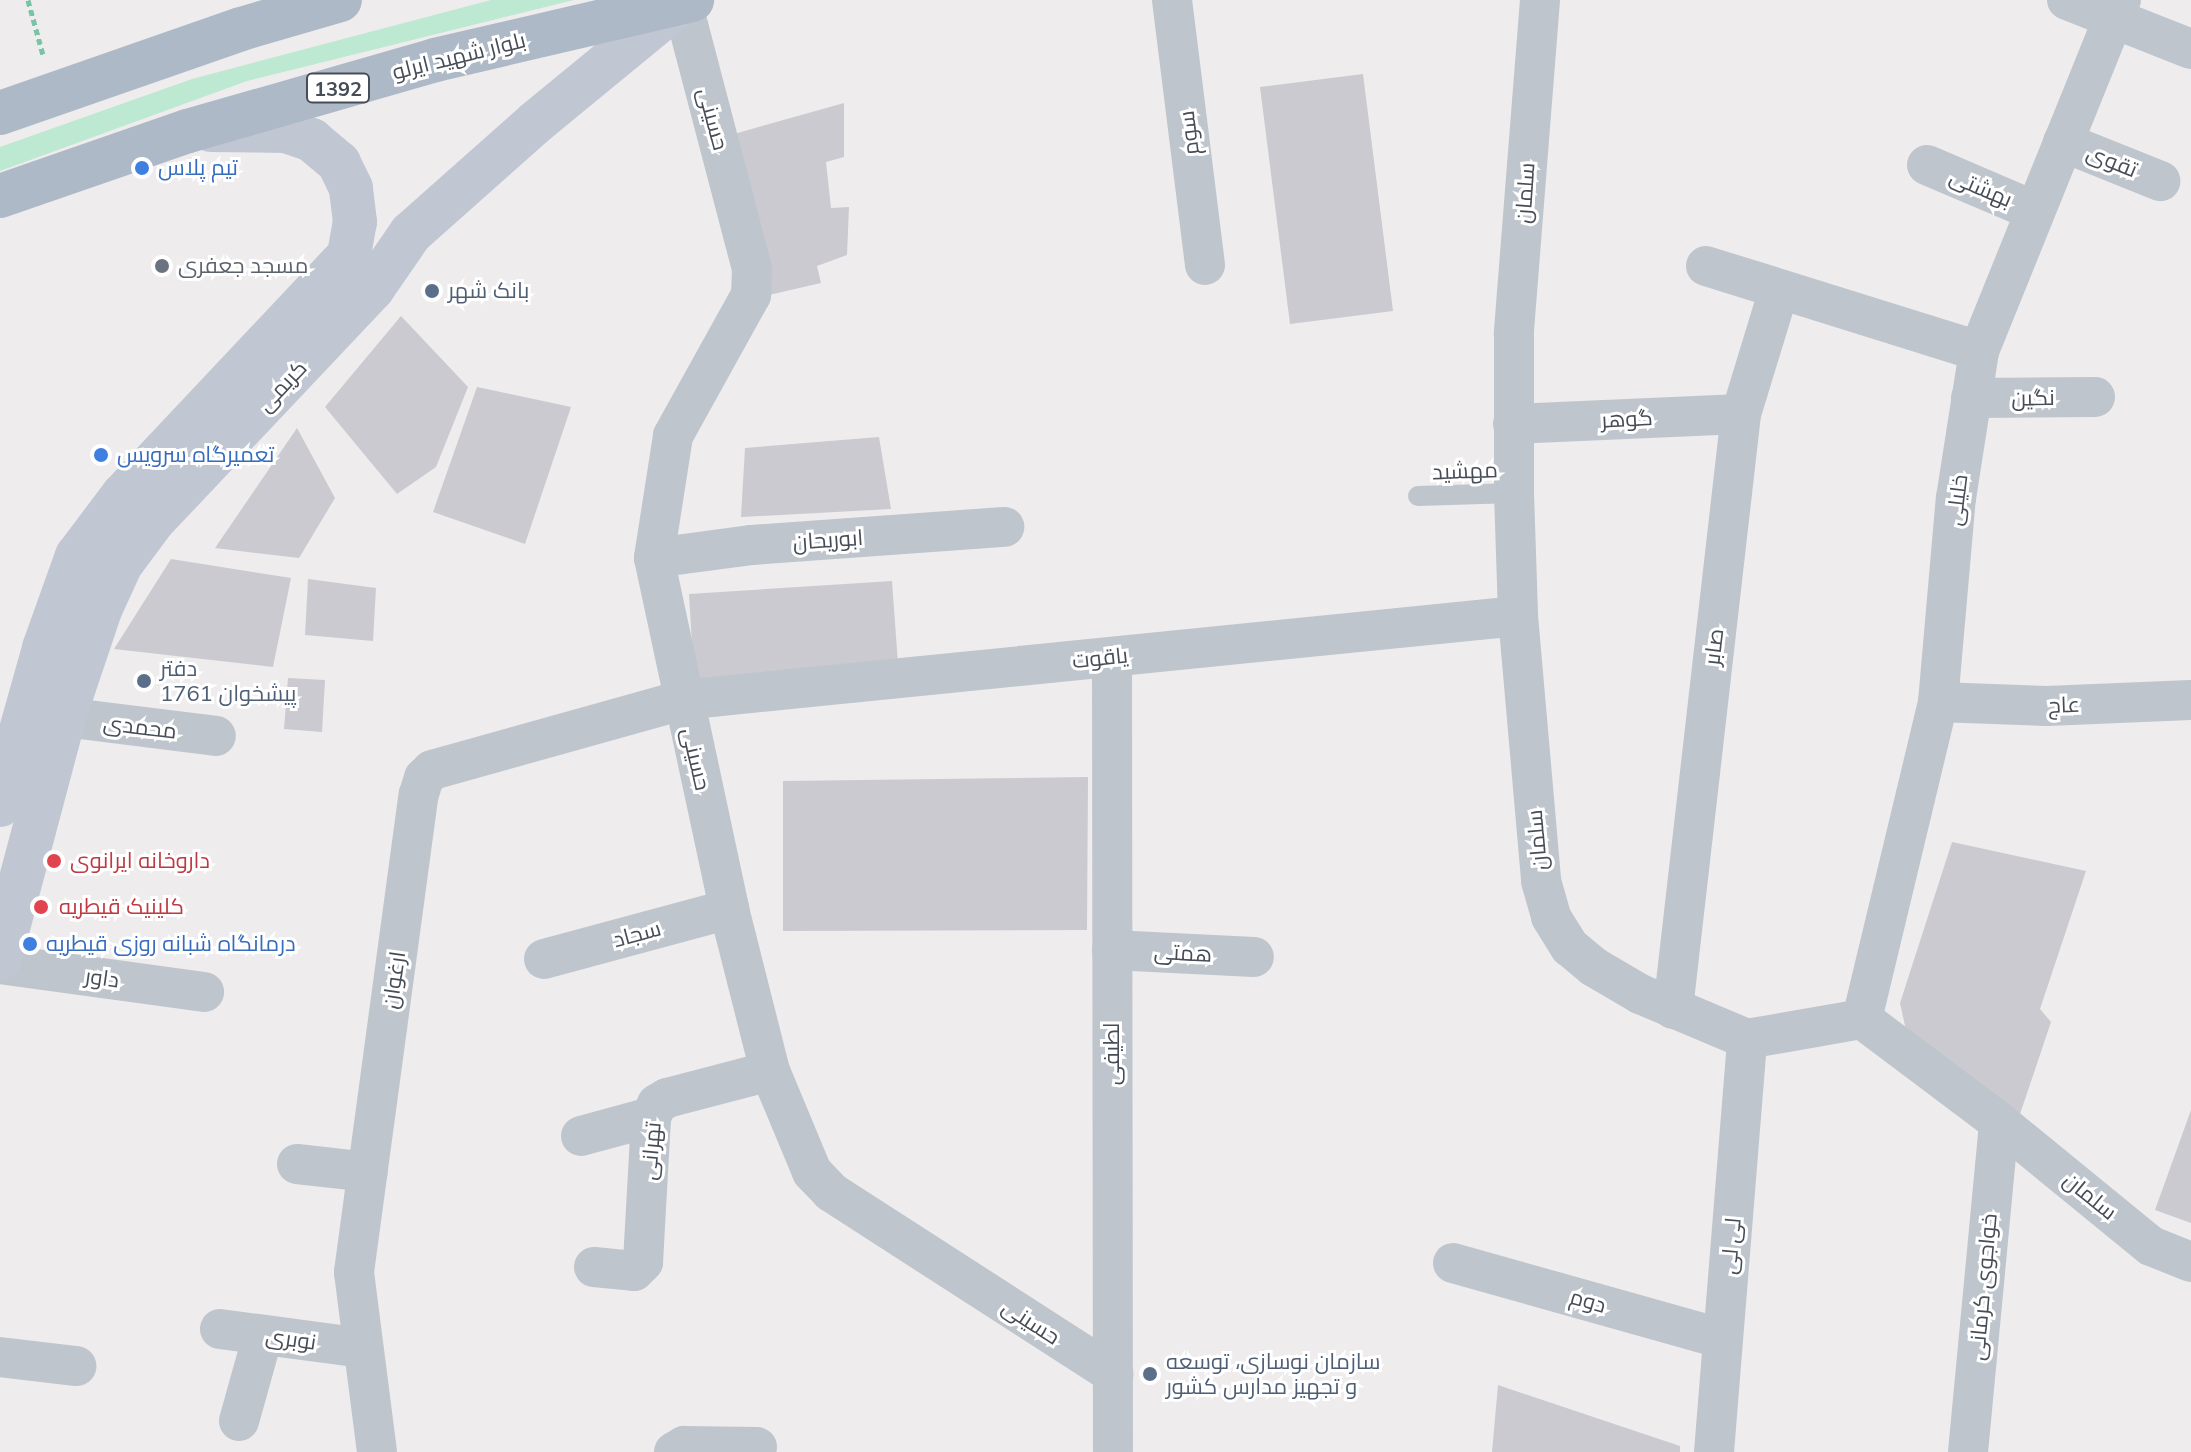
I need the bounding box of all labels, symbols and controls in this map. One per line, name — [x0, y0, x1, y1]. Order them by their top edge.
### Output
street label: بلوار شهید ایرلو — [390, 27, 528, 85]
road number: 1392 — [306, 72, 370, 104]
street label: حسینی — [692, 85, 734, 153]
street label: سوم — [1173, 109, 1205, 157]
street label: تقوی — [2083, 139, 2141, 183]
place label: تیم پلاس — [158, 155, 238, 181]
marker: تیم پلاس — [133, 159, 151, 177]
street label: سلمان — [1510, 162, 1540, 224]
street label: بهشتی — [1946, 163, 2016, 213]
place label: مسجد جعفری — [178, 253, 308, 279]
marker: مسجد جعفری — [153, 257, 171, 275]
place label: بانک شهر — [448, 278, 529, 304]
marker: بانک شهر — [423, 282, 441, 300]
street label: کریمی — [252, 355, 312, 417]
street label: نگین — [2011, 384, 2055, 412]
street label: گوهر — [1601, 404, 1653, 434]
place label: تعمیرگاه سرویس — [117, 442, 274, 468]
marker: تعمیرگاه سرویس — [92, 446, 110, 464]
street label: مهشید — [1432, 457, 1498, 485]
street label: خلیلی — [1941, 473, 1973, 527]
street label: ابوریحان — [792, 524, 864, 556]
street label: صابر — [1699, 627, 1729, 667]
street label: یاقوت — [1071, 642, 1129, 674]
place label: دفتر پیشخوان 1761 — [160, 655, 296, 706]
marker: دفتر پیشخوان 1761 — [135, 672, 153, 690]
street label: عاج — [2047, 691, 2081, 719]
street label: محمدی — [102, 709, 178, 745]
street label: حسینی — [676, 725, 716, 793]
street label: سلمان — [1521, 808, 1553, 872]
place label: داروخانه ایرانوی — [70, 848, 210, 874]
marker: داروخانه ایرانوی — [45, 852, 63, 870]
place label: کلینیک قیطریه — [59, 894, 184, 920]
marker: کلینیک قیطریه — [30, 896, 52, 918]
street label: سجاد — [610, 915, 664, 953]
place label: درمانگاه شبانه روزی قیطریه — [46, 931, 296, 957]
marker: درمانگاه شبانه روزی قیطریه — [21, 935, 39, 953]
street label: همتی — [1153, 938, 1213, 968]
street label: ارغوان — [377, 949, 411, 1011]
street label: داور — [83, 963, 121, 993]
street label: لطیفی — [1099, 1023, 1125, 1085]
street label: تهرانی — [635, 1121, 667, 1181]
street label: سلمان — [2058, 1167, 2122, 1225]
street label: خواجوی کرمانی — [1963, 1212, 2003, 1362]
street label: لی لی — [1715, 1217, 1747, 1275]
street label: دوم — [1567, 1283, 1609, 1319]
street label: حسینی — [997, 1294, 1065, 1350]
street label: نوبری — [264, 1322, 318, 1356]
place label: سازمان نوسازی، توسعه و تجهیز مدارس کشور — [1166, 1348, 1380, 1400]
marker: سازمان نوسازی، توسعه و تجهیز مدارس کشور — [1141, 1365, 1159, 1383]

